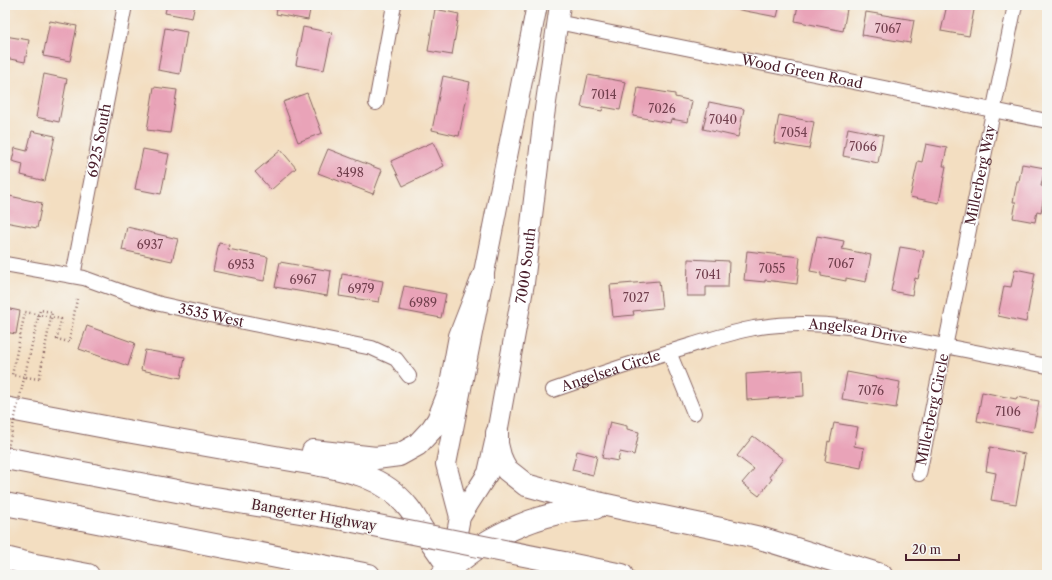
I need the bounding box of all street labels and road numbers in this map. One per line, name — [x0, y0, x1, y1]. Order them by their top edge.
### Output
street label: Wood Green Road — [739, 50, 865, 93]
street label: 6925 South — [83, 102, 115, 179]
street label: Millerberg Way — [961, 123, 999, 227]
street label: 7000 South — [511, 226, 540, 305]
street label: 3535 West — [177, 299, 246, 331]
street label: Angelsea Drive — [807, 315, 909, 347]
street label: Angelsea Circle — [558, 346, 663, 396]
street label: Millerberg Circle — [912, 352, 953, 467]
street label: Bangerter Highway — [250, 495, 378, 535]

